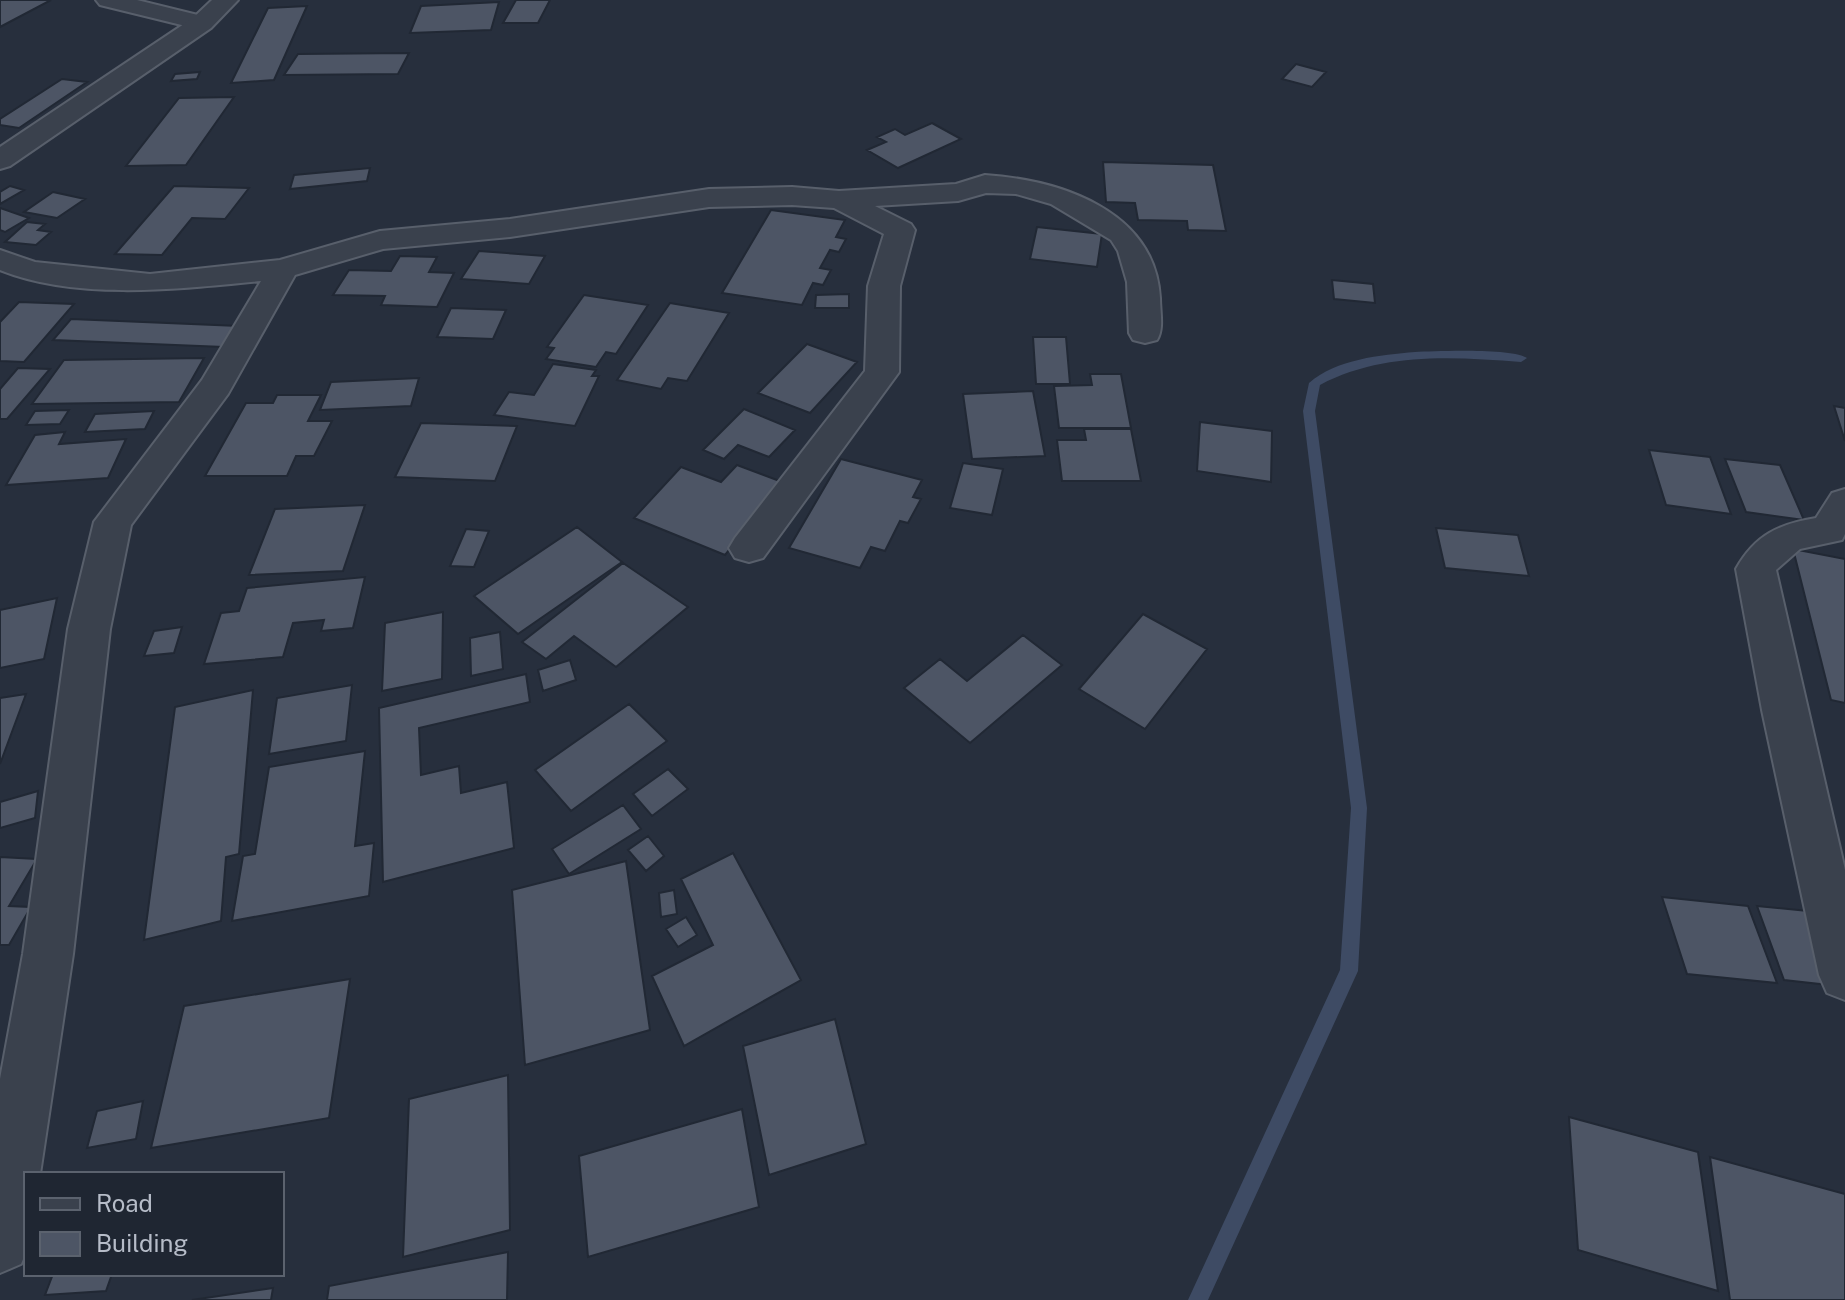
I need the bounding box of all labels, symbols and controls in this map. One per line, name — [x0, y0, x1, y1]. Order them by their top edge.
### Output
legend — [24, 1172, 284, 1276]
text: Road — [96, 1189, 153, 1217]
text: Building — [96, 1229, 188, 1257]

